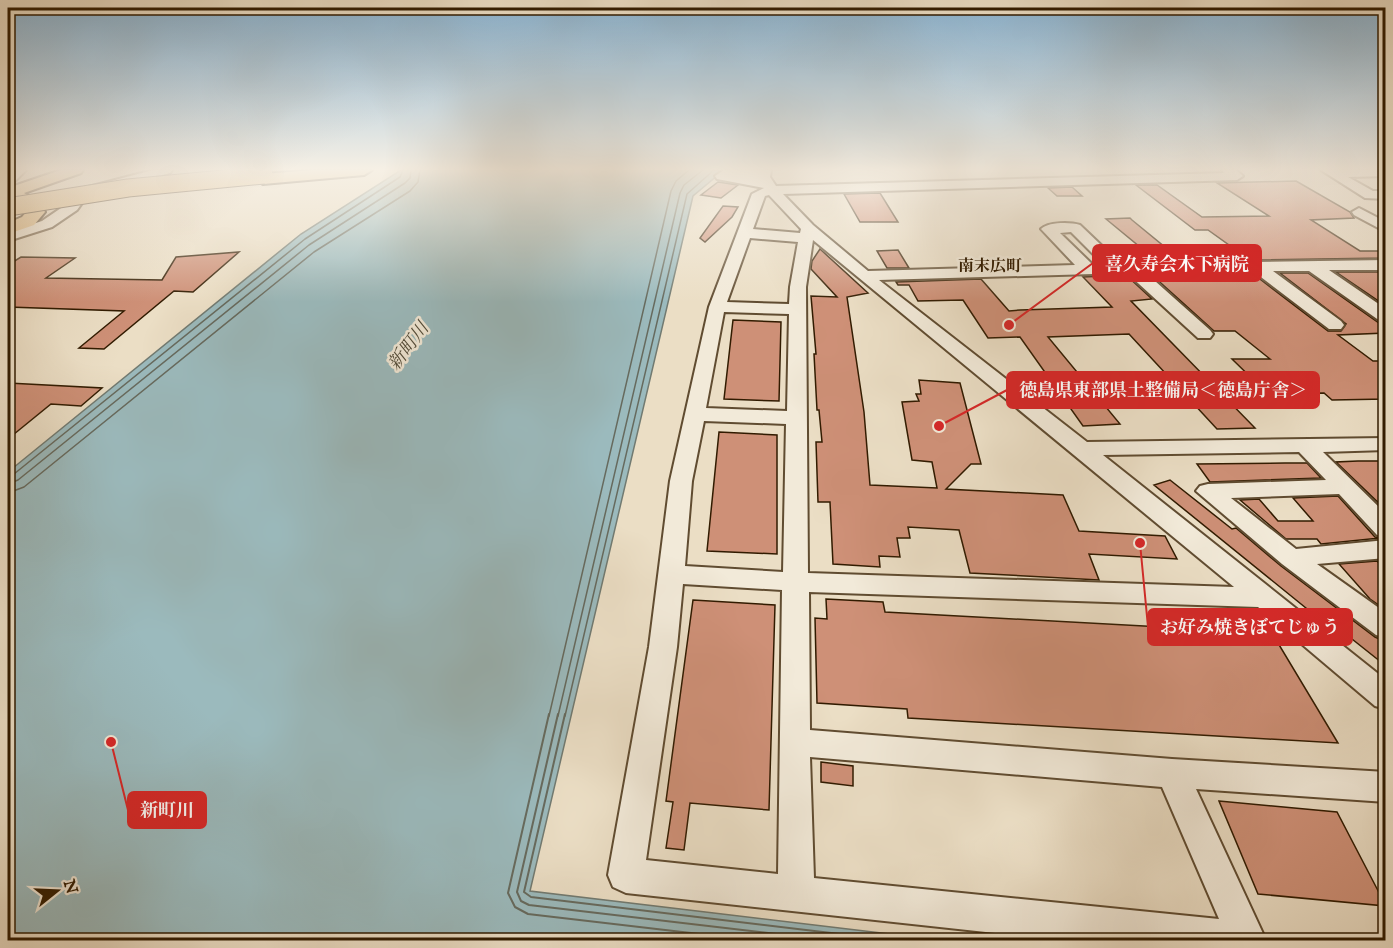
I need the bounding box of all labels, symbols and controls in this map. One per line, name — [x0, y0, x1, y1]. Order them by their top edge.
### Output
callout: 喜久寿会木下病院 — [1093, 245, 1261, 281]
text: 喜久寿会木下病院 — [1105, 254, 1249, 277]
district label: 南末広町 — [958, 257, 1022, 277]
water label: 新町川 — [384, 317, 436, 375]
callout: 徳島県東部県土整備局＜徳島庁舎＞ — [1007, 372, 1319, 408]
text: 徳島県東部県土整備局＜徳島庁舎＞ — [1019, 380, 1307, 403]
callout: お好み焼きぼてじゅう — [1148, 609, 1352, 645]
text: お好み焼きぼてじゅう — [1160, 617, 1340, 640]
callout: 新町川 — [128, 792, 206, 828]
text: 新町川 — [140, 800, 194, 823]
north arrow — [27, 861, 87, 921]
text: N — [57, 876, 81, 897]

